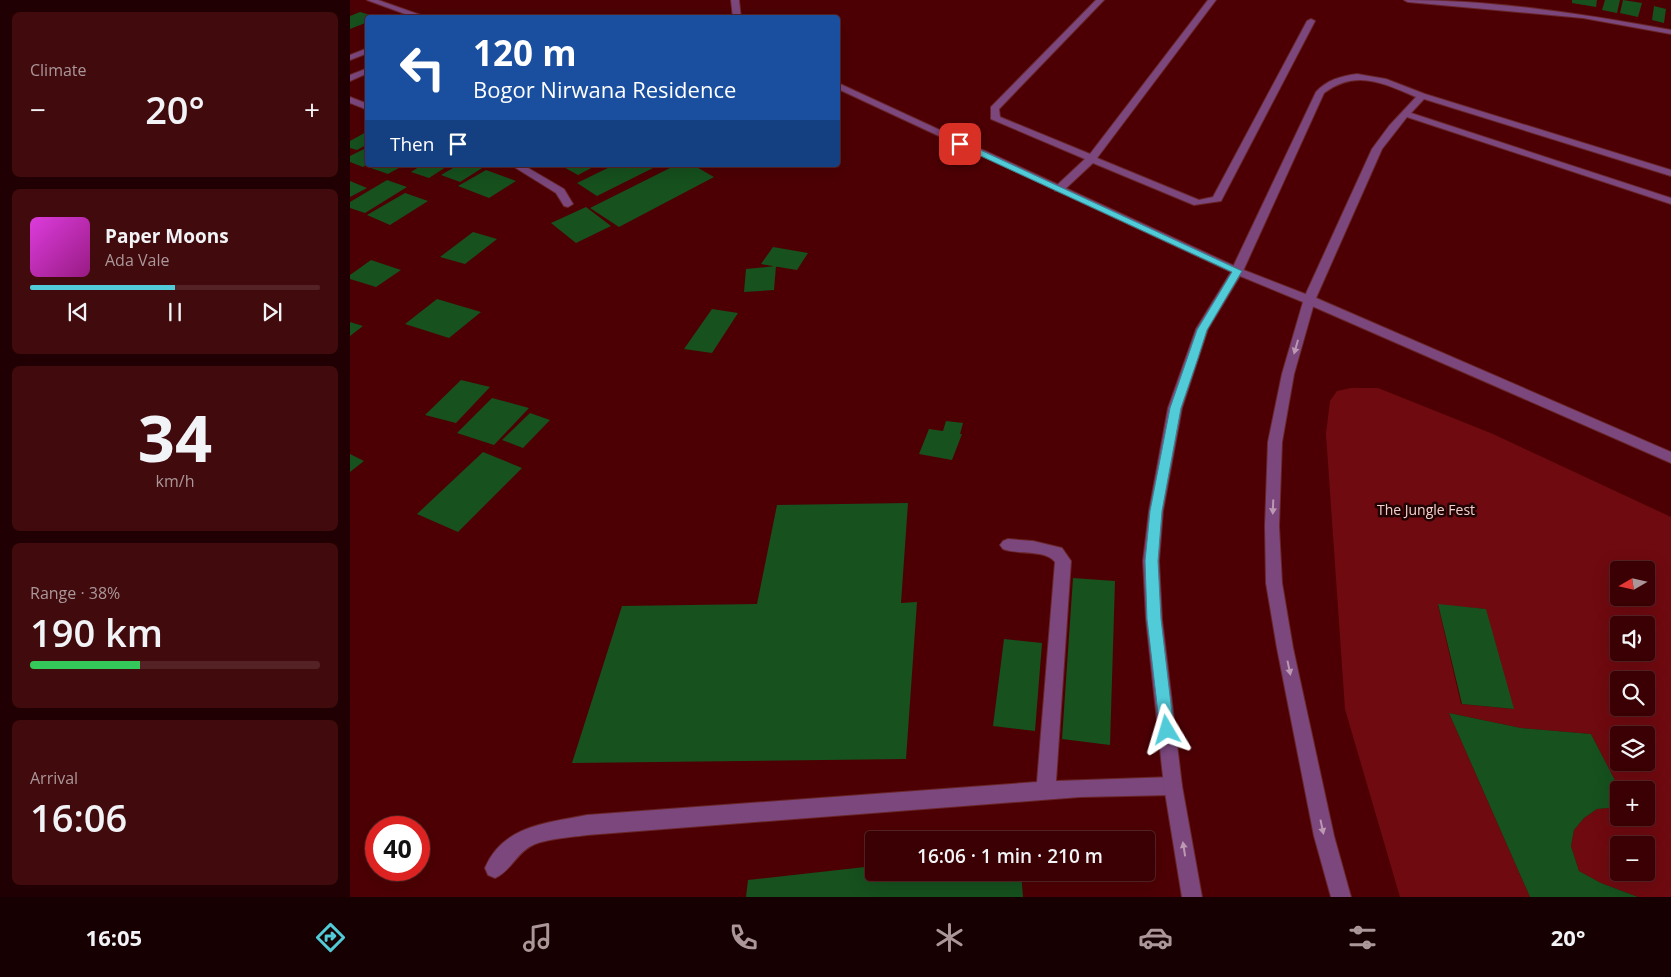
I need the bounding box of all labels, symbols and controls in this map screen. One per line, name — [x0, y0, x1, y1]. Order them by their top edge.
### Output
text: 120 m — [473, 29, 577, 76]
icon: left — [390, 35, 455, 100]
text: Climate — [30, 59, 87, 81]
text: Bogor Nirwana Residence — [473, 74, 736, 104]
text: 20° — [145, 83, 205, 135]
text: − — [30, 90, 46, 128]
text: + — [304, 90, 320, 128]
pin — [939, 123, 981, 165]
icon: arrive — [444, 130, 472, 158]
icon: arrive — [946, 130, 974, 158]
text: Then — [390, 131, 434, 157]
text: Paper Moons — [105, 223, 229, 249]
text: Ada Vale — [105, 249, 169, 271]
icon: previous — [64, 298, 92, 326]
icon: pause — [161, 298, 189, 326]
icon: next — [258, 298, 286, 326]
one-way arrow — [1291, 339, 1299, 354]
text: 34 — [138, 393, 212, 481]
text: km/h — [156, 470, 194, 492]
one-way arrow — [1268, 499, 1276, 515]
park label: The Jungle Fest — [1377, 500, 1475, 519]
north arrow — [1610, 561, 1655, 606]
map controls — [1610, 561, 1655, 881]
text: Range · 38% — [30, 582, 120, 604]
text: 190 km — [30, 606, 163, 658]
button: sound — [1610, 616, 1655, 661]
one-way arrow — [1285, 660, 1293, 676]
button: search — [1610, 671, 1655, 716]
position arrow — [1140, 703, 1192, 755]
button: layers — [1610, 726, 1655, 771]
text: Arrival — [30, 767, 78, 789]
button: + — [1610, 781, 1655, 826]
text: 16:06 — [30, 791, 127, 843]
speed limit sign: 40 — [365, 816, 430, 881]
one-way arrow — [1319, 820, 1327, 836]
button: − — [1610, 836, 1655, 881]
one-way arrow — [1179, 841, 1187, 857]
text: 16:06 · 1 min · 210 m — [917, 843, 1103, 869]
icon: directions — [313, 920, 348, 955]
icon: music — [520, 920, 555, 955]
icon: phone — [726, 920, 761, 955]
icon: climate — [932, 920, 967, 955]
icon: car — [1138, 920, 1173, 955]
icon: filters — [1345, 920, 1380, 955]
text: 16:05 — [86, 922, 142, 952]
text: 20° — [1551, 922, 1585, 952]

